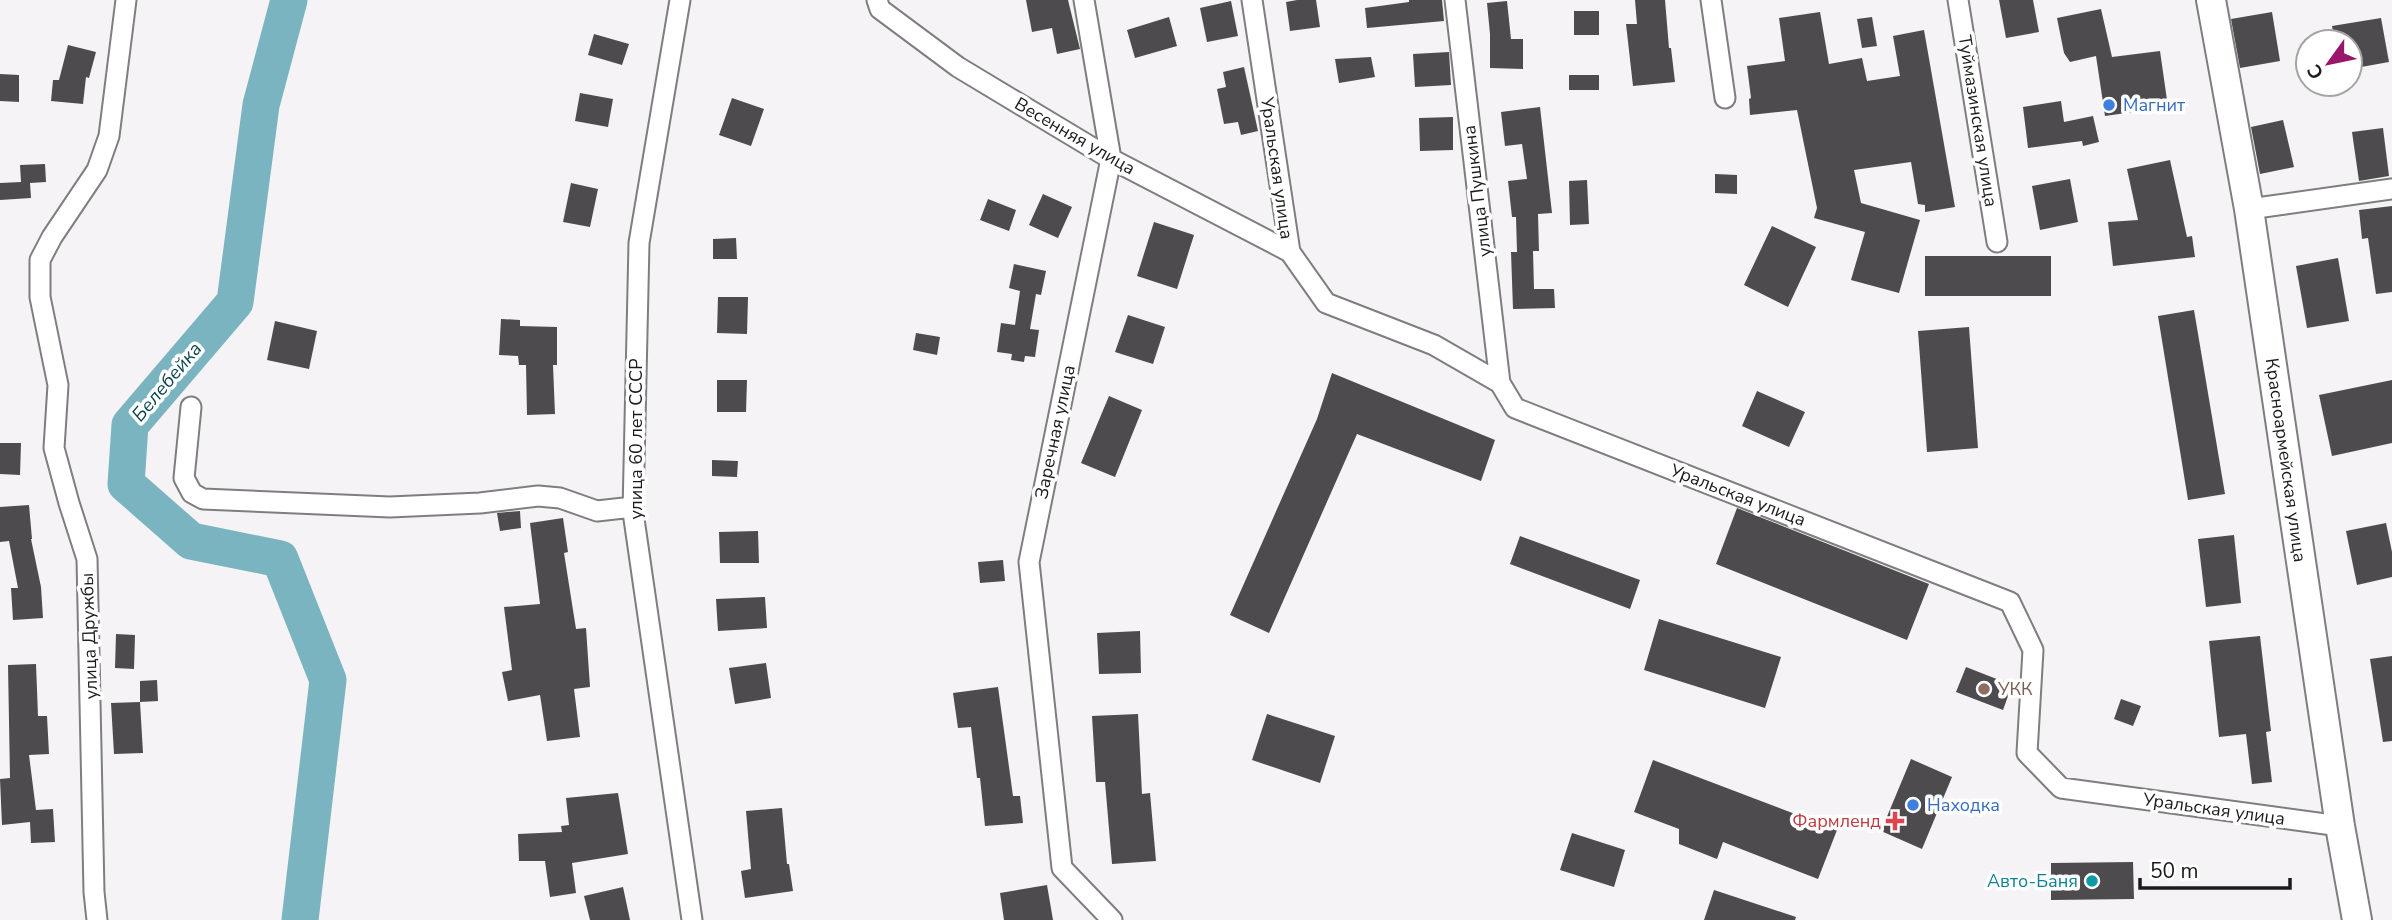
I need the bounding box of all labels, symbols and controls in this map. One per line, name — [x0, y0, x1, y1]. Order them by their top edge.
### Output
north arrow — [2294, 28, 2364, 98]
street label: Туймазинская улица — [1953, 34, 2003, 208]
text: С — [2301, 59, 2330, 84]
street label: Весенняя улица — [1010, 92, 1140, 180]
place label: Магнит — [2123, 93, 2185, 117]
street label: Уральская улица — [1255, 94, 1299, 241]
marker: Магнит — [2101, 97, 2117, 113]
street label: улица Пушкина — [1457, 124, 1497, 258]
water label: Белебейка — [126, 337, 208, 427]
street label: Красноармейская улица — [2260, 356, 2312, 564]
street label: улица 60 лет СССР — [624, 358, 648, 520]
street label: Заречная улица — [1029, 363, 1081, 501]
street label: Уральская улица — [1666, 458, 1809, 532]
street label: улица Дружбы — [75, 572, 103, 700]
place label: УКК — [1997, 677, 2033, 701]
marker: УКК — [1976, 681, 1992, 697]
street label: Уральская улица — [2140, 787, 2287, 831]
place label: Находка — [1927, 793, 2000, 817]
marker: Находка — [1905, 797, 1921, 813]
place label: Фармленд — [1792, 809, 1881, 833]
marker: Фармленд — [1887, 813, 1903, 829]
scale bar — [2140, 846, 2290, 890]
text: 50 m — [2150, 857, 2199, 885]
place label: Авто-Баня — [1987, 869, 2078, 893]
marker: Авто-Баня — [2084, 873, 2100, 889]

